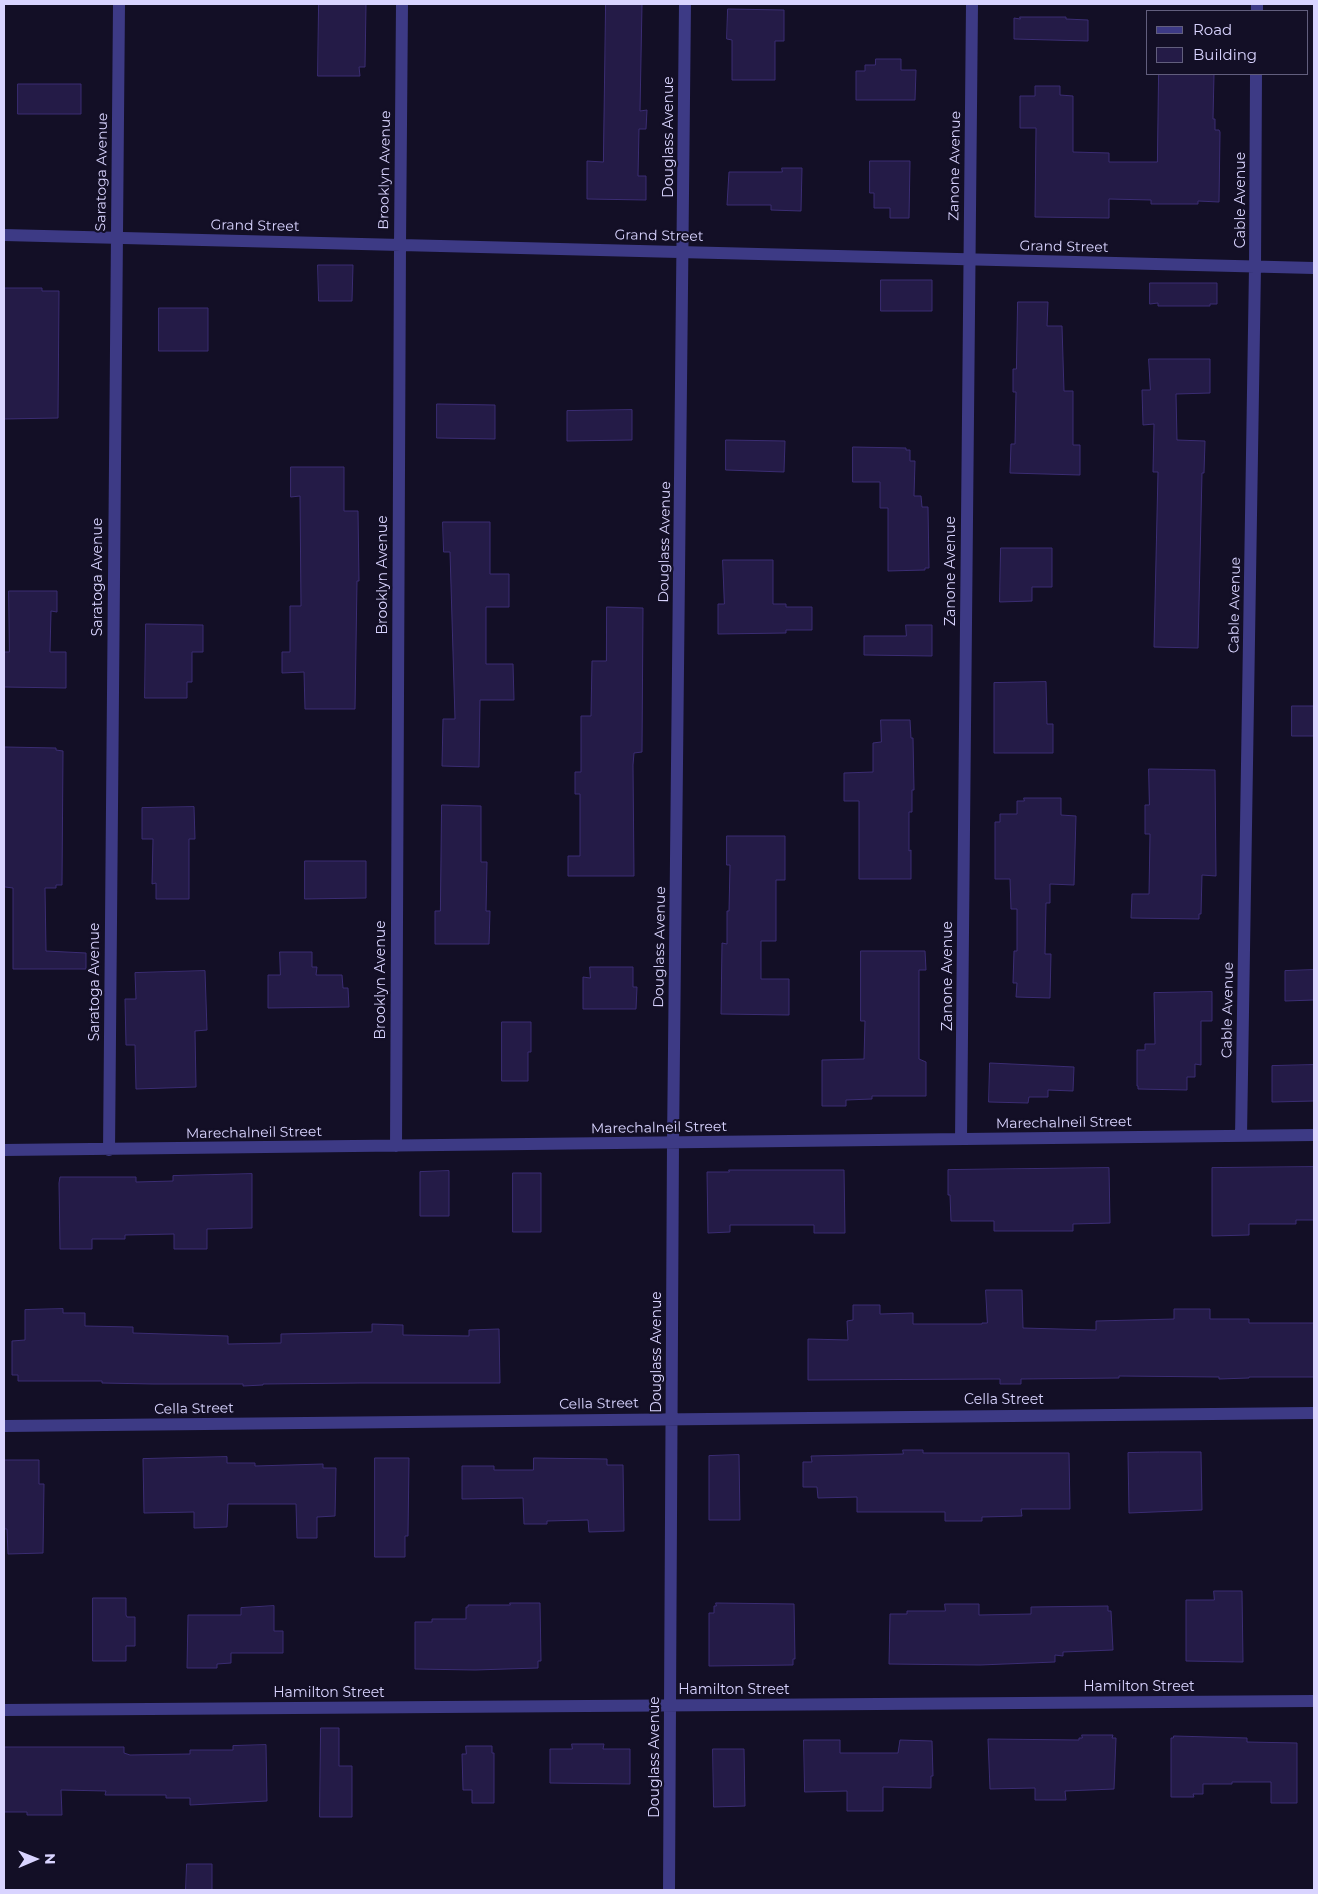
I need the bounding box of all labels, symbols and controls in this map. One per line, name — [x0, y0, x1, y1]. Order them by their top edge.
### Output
legend — [1146, 10, 1308, 75]
text: Road — [1193, 20, 1232, 39]
text: Building — [1193, 45, 1257, 64]
street label: Douglass Avenue — [661, 76, 677, 198]
street label: Brooklyn Avenue — [376, 110, 394, 230]
street label: Zanone Avenue — [946, 111, 964, 221]
street label: Saratoga Avenue — [93, 113, 111, 231]
street label: Cable Avenue — [1233, 152, 1249, 248]
street label: Grand Street — [210, 217, 300, 235]
street label: Grand Street — [614, 227, 704, 245]
street label: Grand Street — [1019, 238, 1109, 256]
street label: Douglass Avenue — [656, 481, 674, 603]
street label: Brooklyn Avenue — [375, 515, 391, 635]
street label: Zanone Avenue — [943, 516, 959, 626]
street label: Saratoga Avenue — [90, 518, 106, 636]
street label: Cable Avenue — [1226, 557, 1244, 653]
street label: Douglass Avenue — [651, 886, 669, 1008]
street label: Brooklyn Avenue — [373, 920, 389, 1040]
street label: Zanone Avenue — [940, 921, 956, 1031]
street label: Saratoga Avenue — [87, 923, 103, 1041]
street label: Cable Avenue — [1219, 962, 1237, 1058]
street label: Marechalneil Street — [996, 1113, 1132, 1133]
street label: Marechalneil Street — [591, 1118, 727, 1138]
street label: Marechalneil Street — [186, 1123, 322, 1143]
street label: Douglass Avenue — [649, 1291, 665, 1413]
street label: Cella Street — [964, 1392, 1044, 1408]
street label: Cella Street — [559, 1395, 639, 1413]
street label: Cella Street — [154, 1400, 234, 1418]
street label: Hamilton Street — [1083, 1679, 1195, 1695]
street label: Hamilton Street — [678, 1682, 790, 1698]
street label: Hamilton Street — [273, 1685, 385, 1701]
street label: Douglass Avenue — [647, 1696, 663, 1818]
north arrow — [10, 1834, 60, 1884]
text: N — [41, 1853, 59, 1865]

